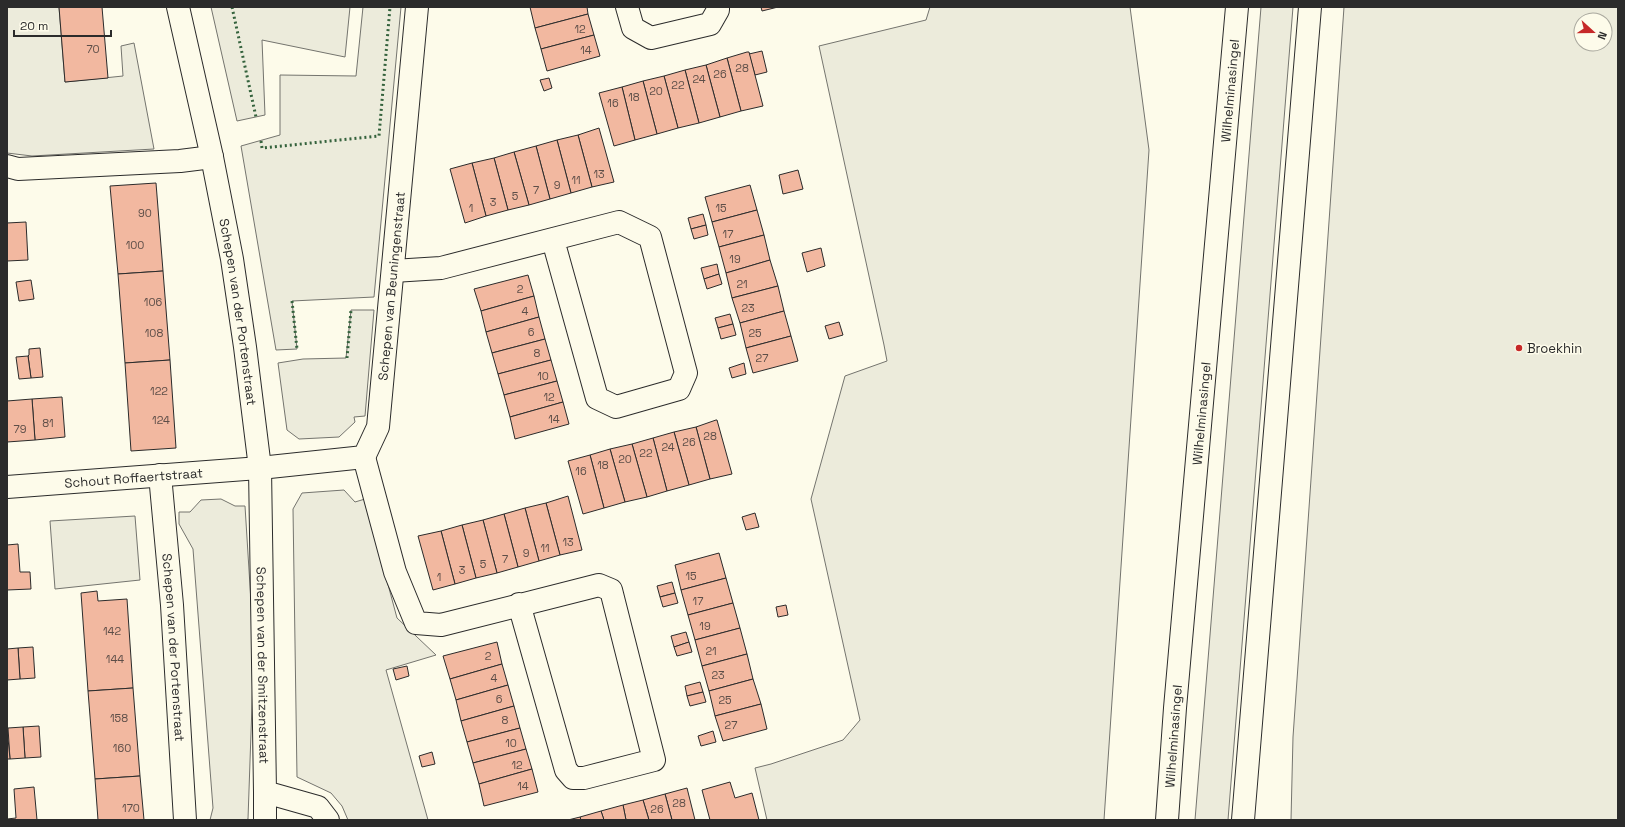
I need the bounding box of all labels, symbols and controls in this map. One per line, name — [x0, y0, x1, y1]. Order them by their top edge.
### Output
scale bar — [14, 12, 111, 38]
north arrow — [1573, 12, 1613, 52]
text: 20 m — [20, 18, 48, 34]
house number: 12 — [574, 22, 586, 36]
text: N — [1594, 30, 1610, 42]
street label: Wilhelminasingel — [1217, 38, 1243, 143]
house number: 70 — [86, 42, 100, 56]
house number: 14 — [580, 43, 592, 57]
house number: 28 — [735, 61, 749, 75]
house number: 26 — [713, 67, 727, 81]
house number: 24 — [692, 72, 706, 86]
house number: 22 — [671, 78, 685, 92]
house number: 20 — [649, 84, 663, 98]
house number: 18 — [628, 90, 640, 104]
house number: 16 — [607, 96, 619, 110]
house number: 13 — [593, 167, 605, 181]
house number: 11 — [571, 173, 581, 187]
house number: 9 — [554, 178, 561, 192]
house number: 7 — [533, 183, 539, 197]
house number: 5 — [512, 189, 519, 203]
street label: Schepen van Beuningenstraat — [374, 191, 408, 381]
house number: 3 — [490, 195, 497, 209]
house number: 1 — [469, 201, 473, 215]
house number: 15 — [715, 201, 727, 215]
house number: 90 — [138, 206, 152, 220]
street label: Schepen van der Portenstraat — [216, 217, 261, 406]
house number: 17 — [723, 227, 733, 241]
house number: 100 — [126, 238, 144, 252]
house number: 19 — [729, 252, 741, 266]
house number: 21 — [736, 277, 748, 291]
house number: 2 — [517, 282, 524, 296]
house number: 106 — [144, 295, 162, 309]
house number: 23 — [741, 301, 755, 315]
house number: 4 — [522, 304, 529, 318]
house number: 6 — [528, 325, 535, 339]
house number: 108 — [145, 326, 163, 340]
house number: 25 — [748, 326, 762, 340]
place label: Broekhin — [1527, 340, 1582, 357]
marker: Broekhin — [1514, 343, 1524, 353]
house number: 8 — [534, 346, 541, 360]
house number: 27 — [756, 351, 768, 365]
street label: Wilhelminasingel — [1188, 361, 1214, 466]
house number: 10 — [537, 369, 549, 383]
house number: 122 — [150, 384, 168, 398]
house number: 12 — [543, 390, 555, 404]
house number: 14 — [548, 412, 560, 426]
house number: 124 — [152, 413, 170, 427]
house number: 81 — [42, 416, 54, 430]
house number: 79 — [14, 422, 27, 436]
house number: 28 — [703, 429, 717, 443]
house number: 26 — [682, 435, 696, 449]
house number: 24 — [661, 440, 675, 454]
house number: 22 — [639, 446, 653, 460]
house number: 20 — [618, 452, 632, 466]
house number: 18 — [597, 458, 609, 472]
street label: Schout Roffaertstraat — [64, 464, 203, 491]
house number: 16 — [575, 464, 587, 478]
house number: 13 — [562, 535, 574, 549]
house number: 11 — [540, 541, 550, 555]
house number: 9 — [523, 546, 530, 560]
house number: 7 — [502, 552, 508, 566]
street label: Schepen van der Portenstraat — [159, 553, 189, 742]
house number: 5 — [480, 557, 487, 571]
house number: 3 — [459, 563, 466, 577]
street label: Schepen van der Smitzenstraat — [253, 567, 273, 764]
house number: 15 — [685, 569, 697, 583]
house number: 1 — [437, 570, 441, 584]
house number: 17 — [693, 594, 703, 608]
house number: 19 — [699, 619, 711, 633]
house number: 142 — [103, 624, 121, 638]
house number: 21 — [705, 644, 717, 658]
house number: 2 — [485, 649, 492, 663]
house number: 144 — [106, 652, 124, 666]
house number: 23 — [711, 668, 725, 682]
house number: 4 — [491, 671, 498, 685]
street label: Wilhelminasingel — [1161, 684, 1186, 789]
house number: 6 — [496, 692, 503, 706]
house number: 25 — [718, 693, 732, 707]
house number: 158 — [110, 711, 128, 725]
house number: 8 — [502, 713, 509, 727]
house number: 27 — [725, 718, 737, 732]
house number: 10 — [505, 736, 517, 750]
house number: 160 — [113, 741, 131, 755]
house number: 12 — [511, 758, 523, 772]
house number: 14 — [517, 779, 529, 793]
house number: 28 — [672, 796, 686, 810]
house number: 170 — [122, 801, 140, 815]
house number: 26 — [650, 802, 664, 816]

